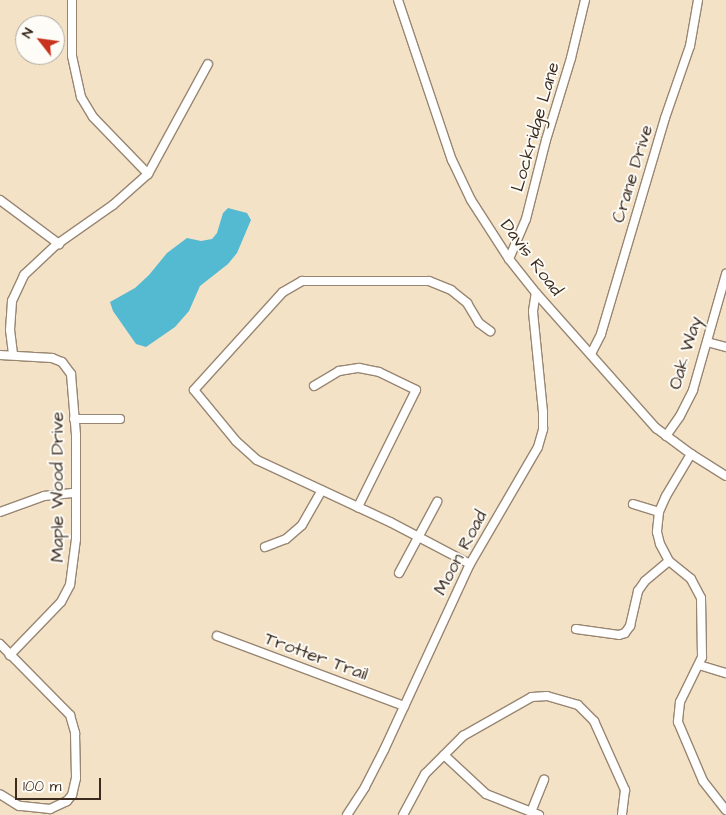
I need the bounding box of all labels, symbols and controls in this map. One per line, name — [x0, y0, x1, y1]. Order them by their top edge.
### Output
north arrow — [15, 15, 65, 65]
text: N — [17, 24, 39, 42]
street label: Lockridge Lane — [507, 60, 565, 194]
street label: Crane Drive — [608, 122, 658, 226]
street label: Davis Road — [495, 215, 567, 301]
street label: Oak Way — [665, 314, 707, 392]
street label: Maple Wood Drive — [47, 412, 69, 562]
street label: Moon Road — [430, 507, 492, 599]
street label: Trotter Trail — [261, 628, 371, 686]
scale bar — [18, 768, 104, 800]
text: 100 m — [23, 776, 62, 797]

